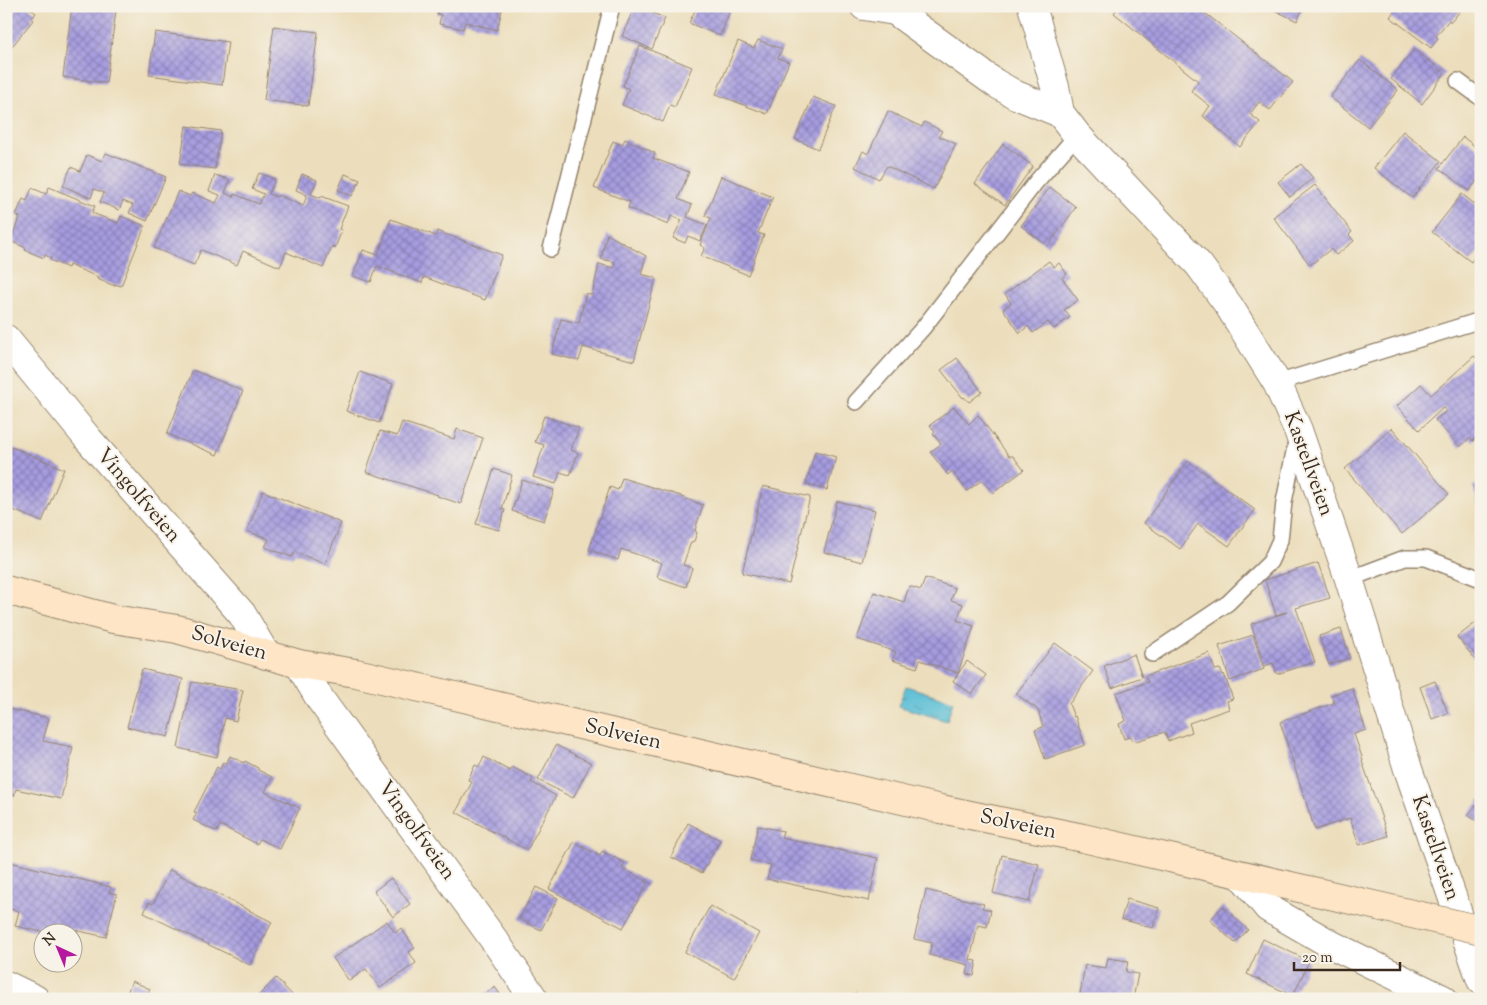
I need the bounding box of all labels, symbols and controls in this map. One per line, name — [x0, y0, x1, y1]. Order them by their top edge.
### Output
street label: Kastellveien — [1275, 407, 1341, 521]
street label: Vingolfveien — [88, 442, 188, 550]
street label: Solveien — [187, 619, 271, 669]
street label: Solveien — [582, 712, 664, 758]
street label: Vingolfveien — [370, 775, 462, 887]
street label: Kastellveien — [1403, 791, 1467, 905]
street label: Solveien — [977, 802, 1059, 848]
north arrow — [32, 922, 82, 972]
text: N — [39, 929, 61, 951]
scale bar — [1294, 940, 1401, 972]
text: 20 m — [1302, 948, 1333, 969]

